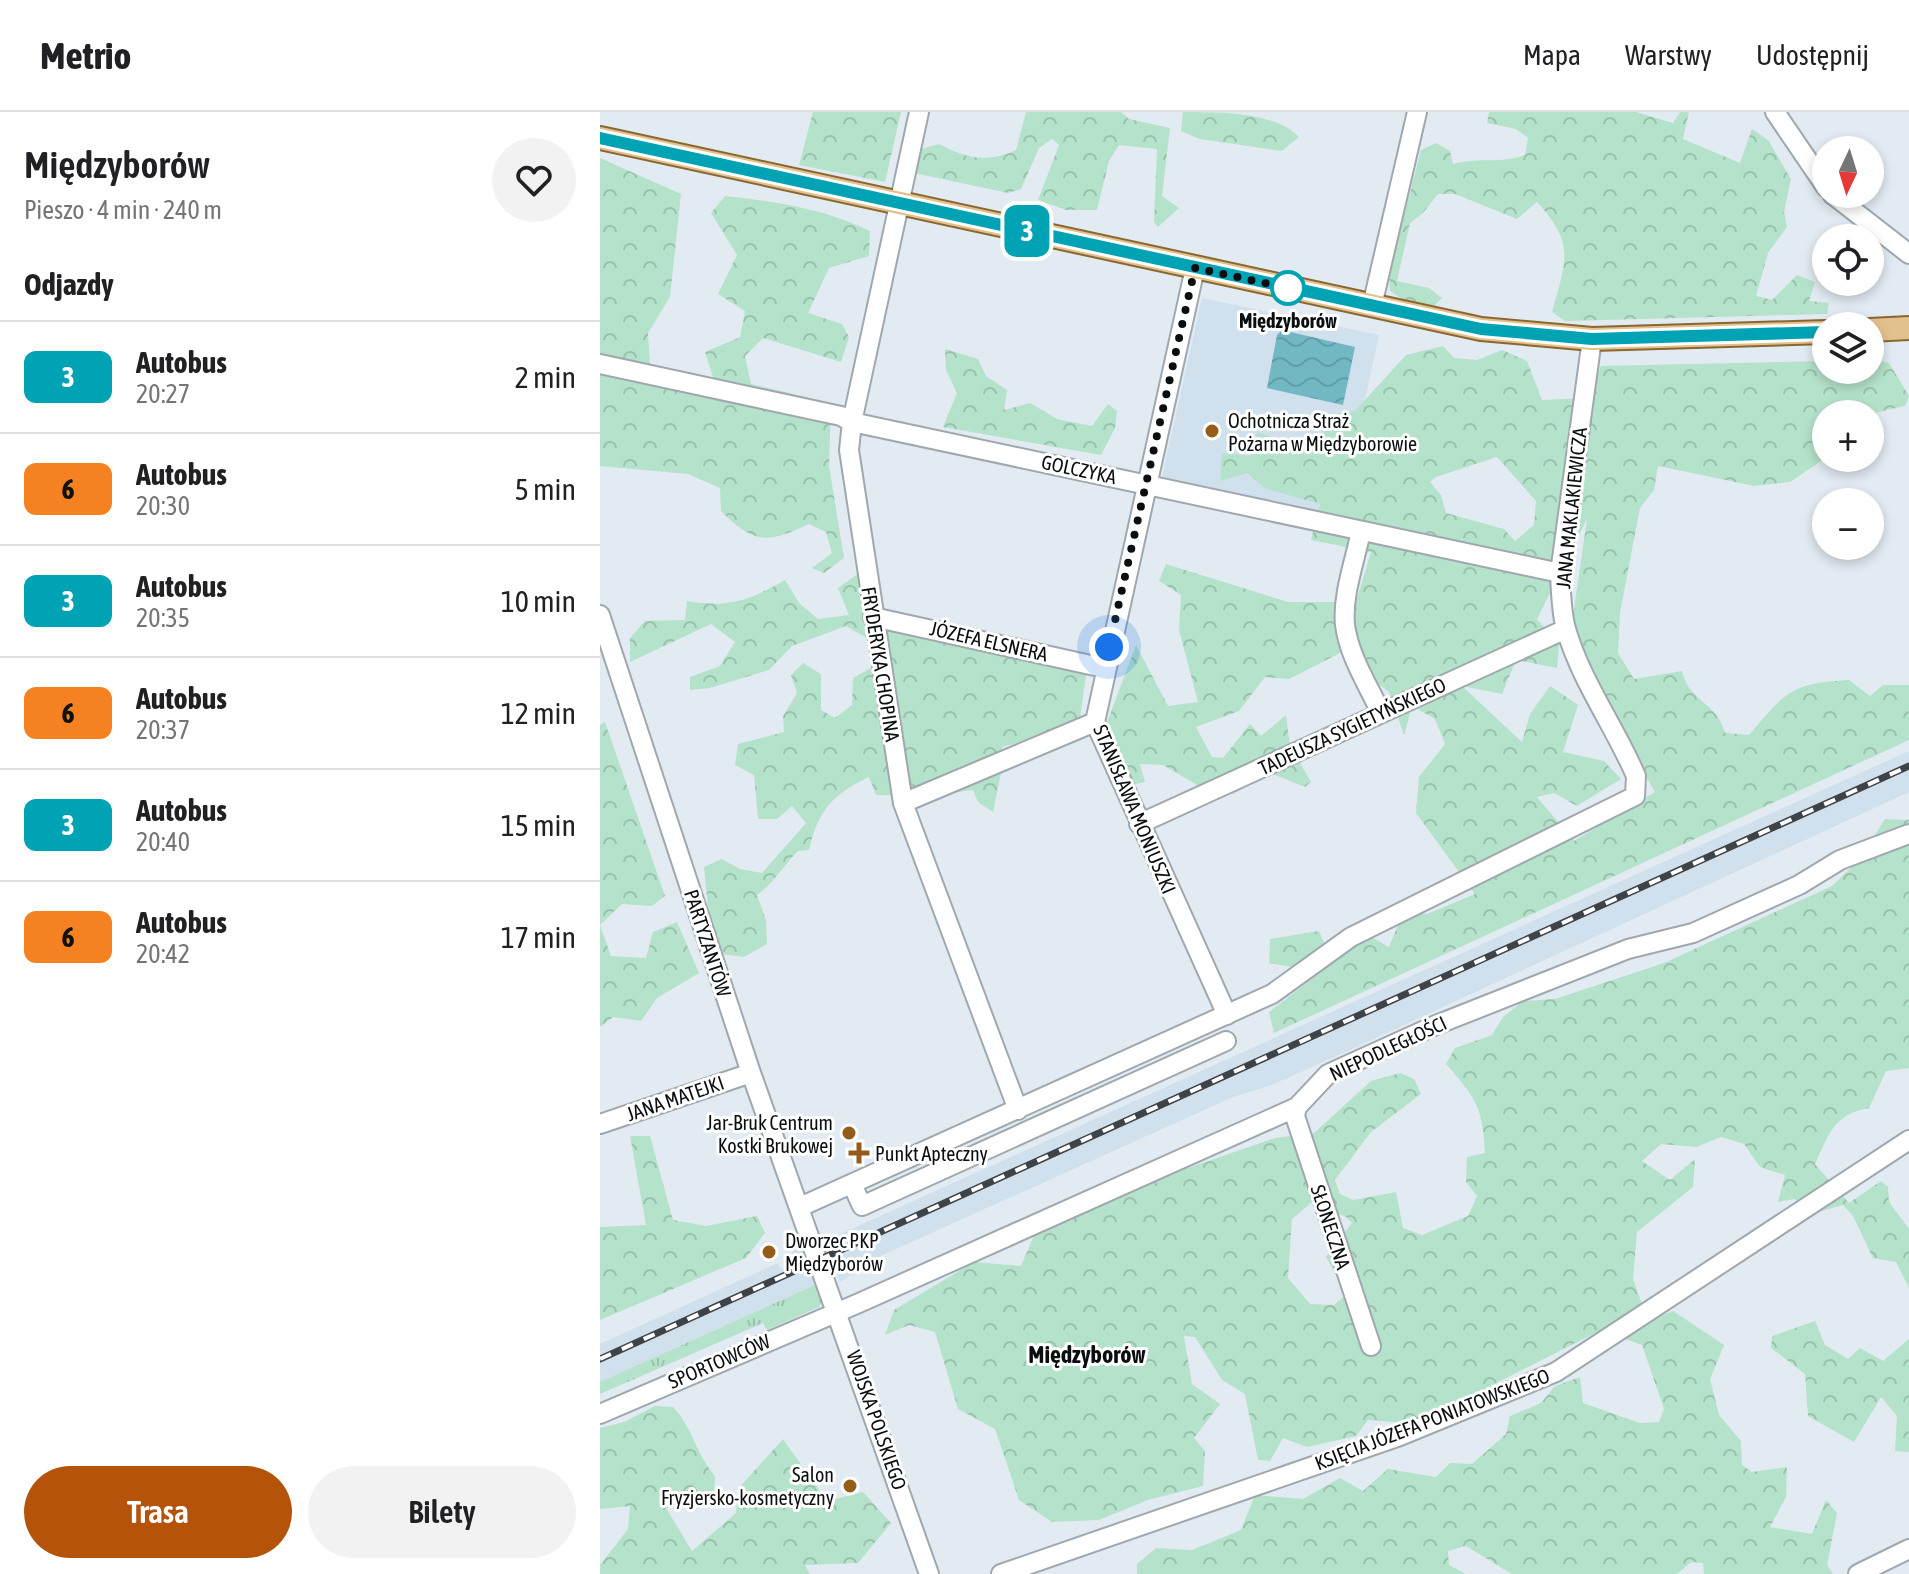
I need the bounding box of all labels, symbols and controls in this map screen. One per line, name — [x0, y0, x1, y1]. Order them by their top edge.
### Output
text: Metrio — [40, 34, 131, 77]
text: Mapa — [1523, 39, 1581, 71]
text: Warstwy — [1625, 39, 1712, 71]
text: Udostępnij — [1756, 39, 1869, 71]
north arrow — [1812, 136, 1884, 208]
map controls — [1812, 136, 1884, 560]
button: heart — [492, 138, 576, 222]
text: Międzyborów — [24, 143, 210, 186]
text: Pieszo · 4 min · 240 m — [24, 195, 222, 225]
line badge: 3 — [1001, 205, 1053, 257]
text: 3 — [1020, 215, 1034, 247]
button: locate — [1812, 224, 1884, 296]
text: Odjazdy — [24, 267, 114, 301]
marker: Międzyborów — [1271, 271, 1305, 305]
place label: Międzyborów — [1239, 309, 1337, 332]
button: layers — [1812, 312, 1884, 384]
text: Autobus — [136, 345, 227, 379]
text: 2 min — [515, 360, 576, 394]
text: 3 — [61, 361, 75, 393]
text: 20:27 — [136, 379, 190, 409]
button: + — [1812, 400, 1884, 472]
place label: Ochotnicza Straż Pożarna w Międzyborowie — [1228, 409, 1417, 455]
marker: Ochotnicza Straż Pożarna w Międzyborowie — [1203, 422, 1221, 440]
street label: JANA MAKLAKIEWICZA — [1551, 426, 1591, 590]
street label: GOLCZYKA — [1039, 450, 1119, 488]
text: Autobus — [136, 457, 227, 491]
text: 5 min — [515, 472, 576, 506]
text: 6 — [61, 473, 75, 505]
button: − — [1812, 488, 1884, 560]
text: 20:30 — [136, 491, 190, 521]
text: Autobus — [136, 569, 227, 603]
text: 10 min — [501, 584, 576, 618]
text: 3 — [61, 585, 75, 617]
street label: FRYDERYKA CHOPINA — [857, 585, 905, 743]
text: 20:35 — [136, 603, 190, 633]
street label: JÓZEFA ELSNERA — [928, 616, 1050, 666]
your location — [1089, 627, 1129, 667]
street label: TADEUSZA SYGIETYŃSKIEGO — [1255, 673, 1449, 779]
text: Autobus — [136, 681, 227, 715]
text: 12 min — [501, 696, 576, 730]
text: 6 — [61, 697, 75, 729]
text: 20:37 — [136, 715, 190, 745]
street label: STANISŁAWA MONIUSZKI — [1089, 721, 1181, 897]
text: Autobus — [136, 793, 227, 827]
text: 15 min — [501, 808, 576, 842]
text: 3 — [61, 809, 75, 841]
text: 20:40 — [136, 827, 190, 857]
street label: PARTYZANTÓW — [680, 886, 736, 1000]
text: Autobus — [136, 905, 227, 939]
text: 17 min — [501, 920, 576, 954]
text: 6 — [61, 921, 75, 953]
text: 20:42 — [136, 939, 190, 969]
street label: NIEPODLEGŁOŚCI — [1326, 1011, 1450, 1085]
street label: JANA MATEJKI — [623, 1071, 727, 1125]
place label: Jar-Bruk Centrum Kostki Brukowej — [706, 1111, 833, 1157]
marker: Jar-Bruk Centrum Kostki Brukowej — [840, 1124, 858, 1142]
place label: Punkt Apteczny — [875, 1142, 988, 1165]
marker: Punkt Apteczny — [850, 1144, 868, 1162]
street label: SŁONECZNA — [1307, 1182, 1355, 1272]
place label: Dworzec PKP Międzyborów — [785, 1229, 883, 1275]
marker: Dworzec PKP Międzyborów — [760, 1243, 778, 1261]
street label: SPORTOWCÓW — [665, 1329, 774, 1393]
district label: Międzyborów — [1028, 1341, 1146, 1368]
street label: WOJSKA POLSKIEGO — [842, 1347, 912, 1493]
street label: KSIĘCIA JÓZEFA PONIATOWSKIEGO — [1311, 1364, 1553, 1475]
place label: Salon Fryzjersko-kosmetyczny — [661, 1463, 834, 1509]
button: Trasa — [24, 1466, 292, 1558]
button: Bilety — [308, 1466, 576, 1558]
marker: Salon Fryzjersko-kosmetyczny — [841, 1477, 859, 1495]

